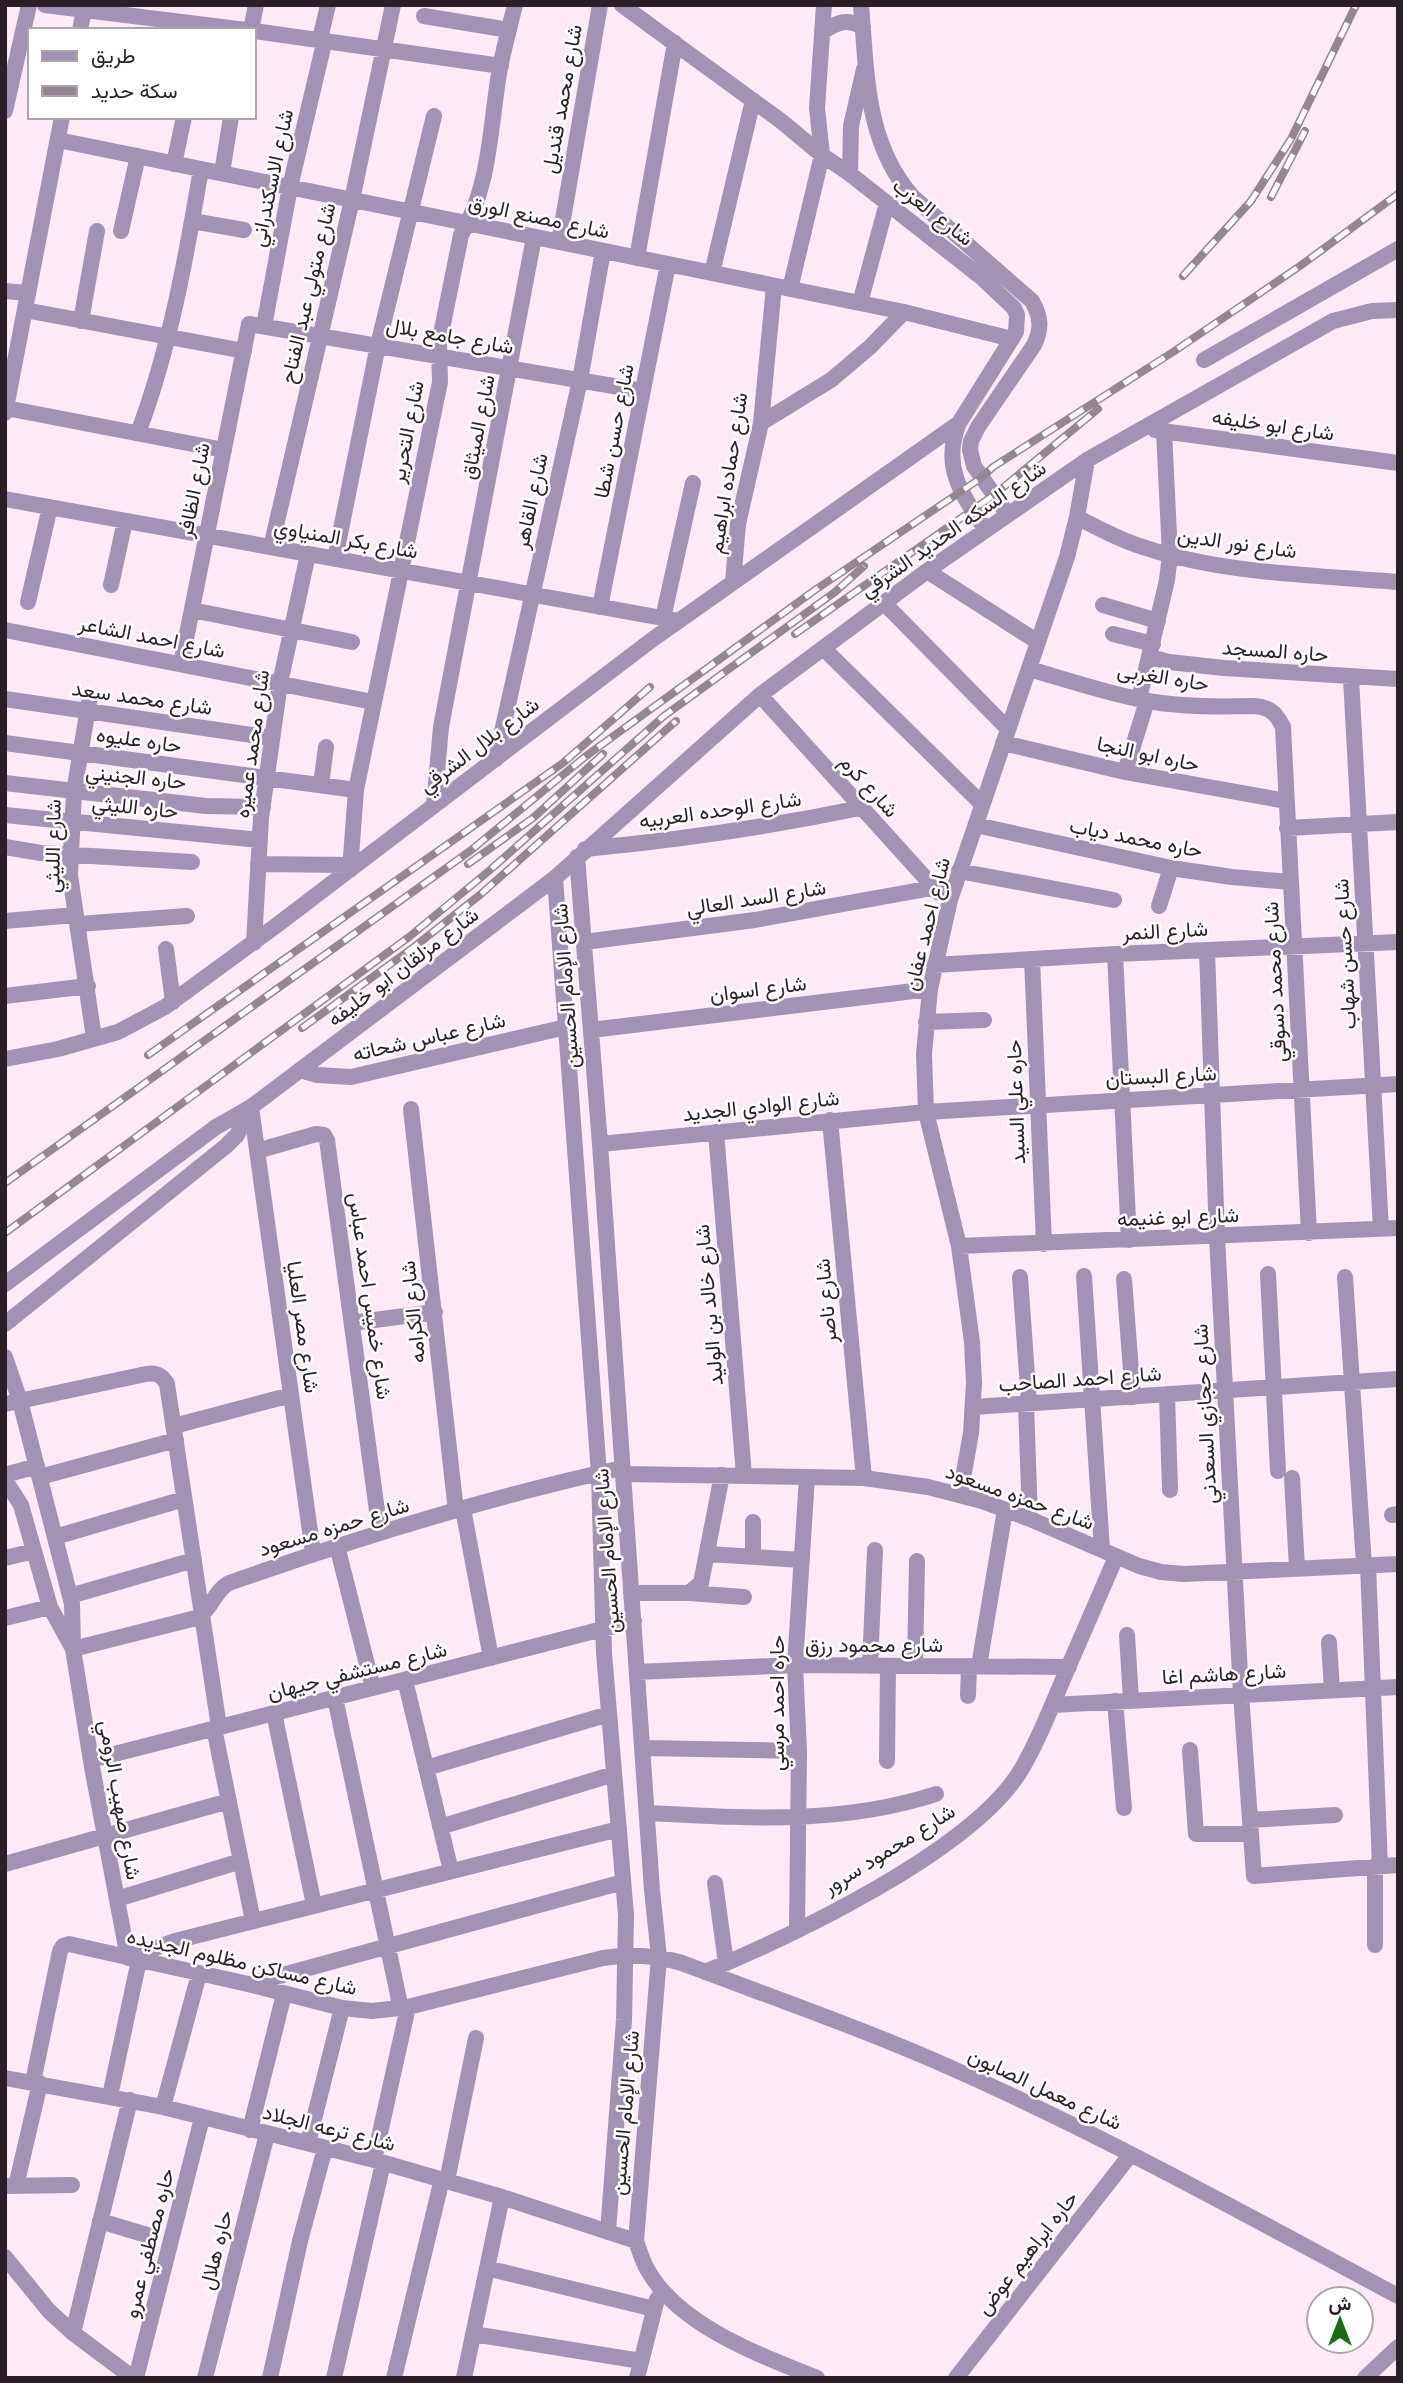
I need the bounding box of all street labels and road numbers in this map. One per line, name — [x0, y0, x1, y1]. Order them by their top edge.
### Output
street label: شارع محمد قنديل — [535, 22, 589, 176]
street label: شارع الاسكندراني — [244, 106, 303, 250]
street label: شارع العزب — [887, 172, 979, 252]
street label: شارع مصنع الورق — [466, 188, 612, 246]
street label: شارع متولي عبد الفتاح — [274, 200, 345, 387]
street label: شارع جامع بلال — [384, 311, 516, 361]
street label: شارع حسن شطا — [587, 361, 641, 501]
street label: شارع الميثاق — [454, 372, 502, 482]
street label: شارع التحرير — [383, 378, 431, 487]
street label: شارع حماده ابراهيم — [701, 390, 755, 556]
street label: شارع ابو خليفه — [1210, 403, 1336, 447]
street label: شارع الظافر — [171, 440, 217, 541]
street label: شارع القاهر — [507, 451, 555, 552]
street label: شارع السكه الحديد الشرقي — [854, 454, 1054, 606]
street label: شارع بكر المنياوي — [271, 513, 420, 568]
street label: شارع نور الدين — [1176, 521, 1298, 565]
street label: شارع احمد الشاعر — [75, 609, 228, 665]
street label: حاره المسجد — [1221, 633, 1329, 668]
street label: حاره الغربى — [1115, 656, 1211, 697]
street label: شارع محمد عميره — [228, 668, 276, 820]
street label: شارع محمد سعد — [70, 674, 214, 722]
street label: شارع بلال الشرقي — [413, 690, 547, 802]
street label: حاره عليوه — [95, 720, 183, 759]
street label: حاره ابو النجا — [1094, 729, 1202, 778]
street label: شارع كرم — [833, 748, 905, 824]
street label: حاره الجنيني — [84, 758, 188, 799]
street label: شارع الوحده العربيه — [637, 785, 803, 835]
street label: حاره الليثي — [90, 789, 180, 828]
street label: شارع الليثي — [38, 799, 71, 893]
street label: حاره محمد دياب — [1067, 811, 1205, 864]
street label: شارع احمد عفان — [897, 854, 957, 994]
street label: شارع السد العالي — [684, 873, 828, 926]
street label: شارع حسن شهاب — [1327, 878, 1363, 1030]
street label: شارع مزلقان ابو خليفه — [322, 901, 484, 1033]
street label: شارع محمد دسوقي — [1257, 901, 1296, 1063]
street label: شارع الإمام الحسين — [546, 902, 586, 1070]
street label: شارع النمر — [1120, 915, 1209, 947]
street label: شارع اسوان — [708, 969, 808, 1009]
street label: شارع عباس شحاته — [350, 1006, 508, 1068]
street label: حاره علي السيد — [1000, 1039, 1035, 1165]
street label: شارع البستان — [1105, 1059, 1217, 1093]
street label: شارع الوادي الجديد — [681, 1084, 841, 1131]
street label: شارع خميس احمد عباس — [342, 1191, 398, 1401]
street label: شارع ابو غنيمه — [1116, 1201, 1240, 1233]
street label: شارع خالد بن الوليد — [688, 1223, 730, 1387]
street label: شارع ناصر — [808, 1257, 844, 1346]
street label: شارع مصر العليا — [280, 1259, 326, 1395]
street label: شارع الكرامه — [394, 1259, 432, 1365]
street label: شارع حجازي السعدني — [1186, 1323, 1227, 1505]
street label: شارع احمد الصاحب — [998, 1359, 1162, 1399]
street label: شارع حمزه مسعود — [942, 1457, 1098, 1537]
street label: شارع الإمام الحسين — [587, 1467, 627, 1635]
street label: شارع حمزه مسعود — [255, 1491, 413, 1563]
street label: شارع محمود رزق — [805, 1631, 943, 1659]
street label: شارع مستشفي جيهان — [264, 1635, 451, 1710]
street label: حاره احمد مرسي — [763, 1635, 794, 1771]
street label: شارع هاشم اغا — [1161, 1657, 1287, 1691]
street label: شارع صهيب الرومي — [89, 1718, 148, 1883]
street label: شارع محمود سرور — [817, 1797, 960, 1901]
street label: شارع مساكن مظلوم الجديده — [124, 1922, 360, 2002]
street label: شارع الإمام الحسين — [604, 2029, 646, 2197]
street label: شارع معمل الصابون — [964, 2041, 1126, 2137]
street label: شارع ترعه الجلاد — [260, 2098, 398, 2158]
street label: حاره مصطفي عمرو — [117, 2165, 184, 2322]
street label: حاره ابراهيم عوض — [970, 2185, 1084, 2321]
street label: حاره هلال — [193, 2207, 238, 2292]

